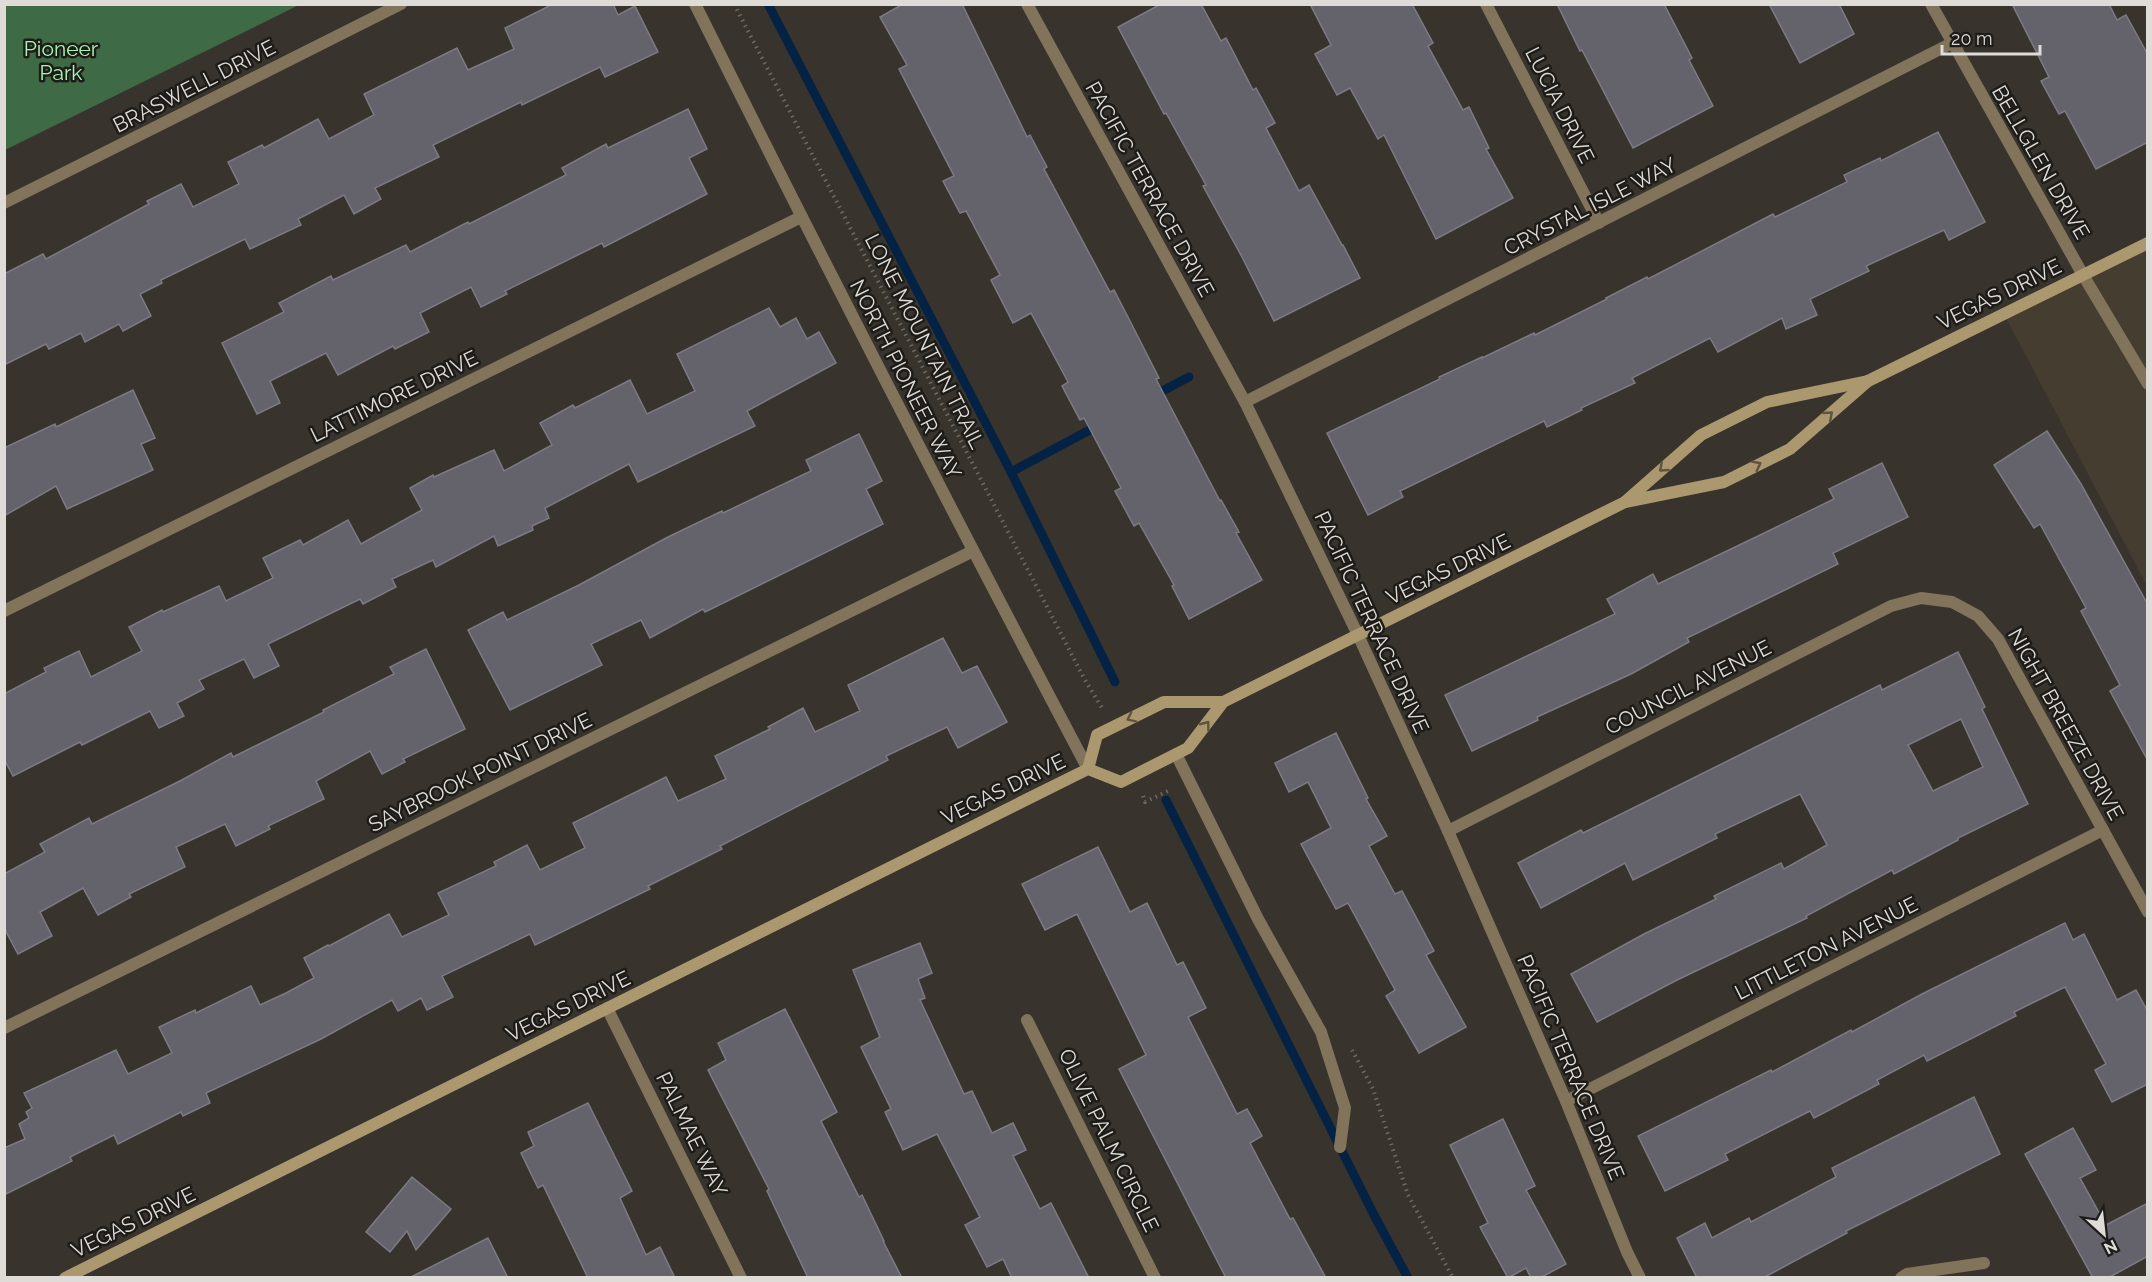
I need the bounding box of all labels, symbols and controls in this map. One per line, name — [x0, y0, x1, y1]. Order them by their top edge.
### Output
scale bar — [1942, 18, 2040, 56]
text: 20 m — [1951, 28, 1993, 49]
street label: BRASWELL DRIVE — [109, 34, 279, 138]
park label: Pioneer Park — [24, 36, 99, 85]
street label: LUCIA DRIVE — [1520, 43, 1600, 167]
street label: PACIFIC TERRACE DRIVE — [1080, 77, 1220, 301]
street label: BELLGLEN DRIVE — [1987, 81, 2095, 243]
street label: CRYSTAL ISLE WAY — [1499, 151, 1681, 260]
street label: LONE MOUNTAIN TRAIL — [860, 229, 990, 453]
street label: VEGAS DRIVE — [1933, 253, 2065, 335]
street label: NORTH PIONEER WAY — [845, 275, 967, 483]
street label: LATTIMORE DRIVE — [306, 345, 482, 447]
one-way arrow — [1822, 411, 1833, 422]
one-way arrow — [1659, 461, 1670, 472]
one-way arrow — [1751, 461, 1762, 473]
street label: PACIFIC TERRACE DRIVE — [1310, 507, 1434, 737]
street label: VEGAS DRIVE — [1382, 528, 1514, 610]
street label: NIGHT BREEZE DRIVE — [2003, 624, 2129, 824]
street label: COUNCIL AVENUE — [1601, 634, 1775, 740]
street label: SAYBROOK POINT DRIVE — [364, 707, 596, 837]
one-way arrow — [1126, 711, 1137, 723]
one-way arrow — [1198, 721, 1209, 732]
street label: VEGAS DRIVE — [937, 748, 1069, 830]
street label: LITTLETON AVENUE — [1730, 891, 1922, 1005]
street label: PACIFIC TERRACE DRIVE — [1512, 951, 1630, 1183]
street label: VEGAS DRIVE — [502, 965, 634, 1047]
street label: OLIVE PALM CIRCLE — [1054, 1044, 1164, 1236]
street label: PALMAE WAY — [651, 1068, 733, 1201]
street label: VEGAS DRIVE — [67, 1181, 199, 1263]
north arrow — [2074, 1204, 2134, 1264]
text: N — [2101, 1236, 2120, 1258]

